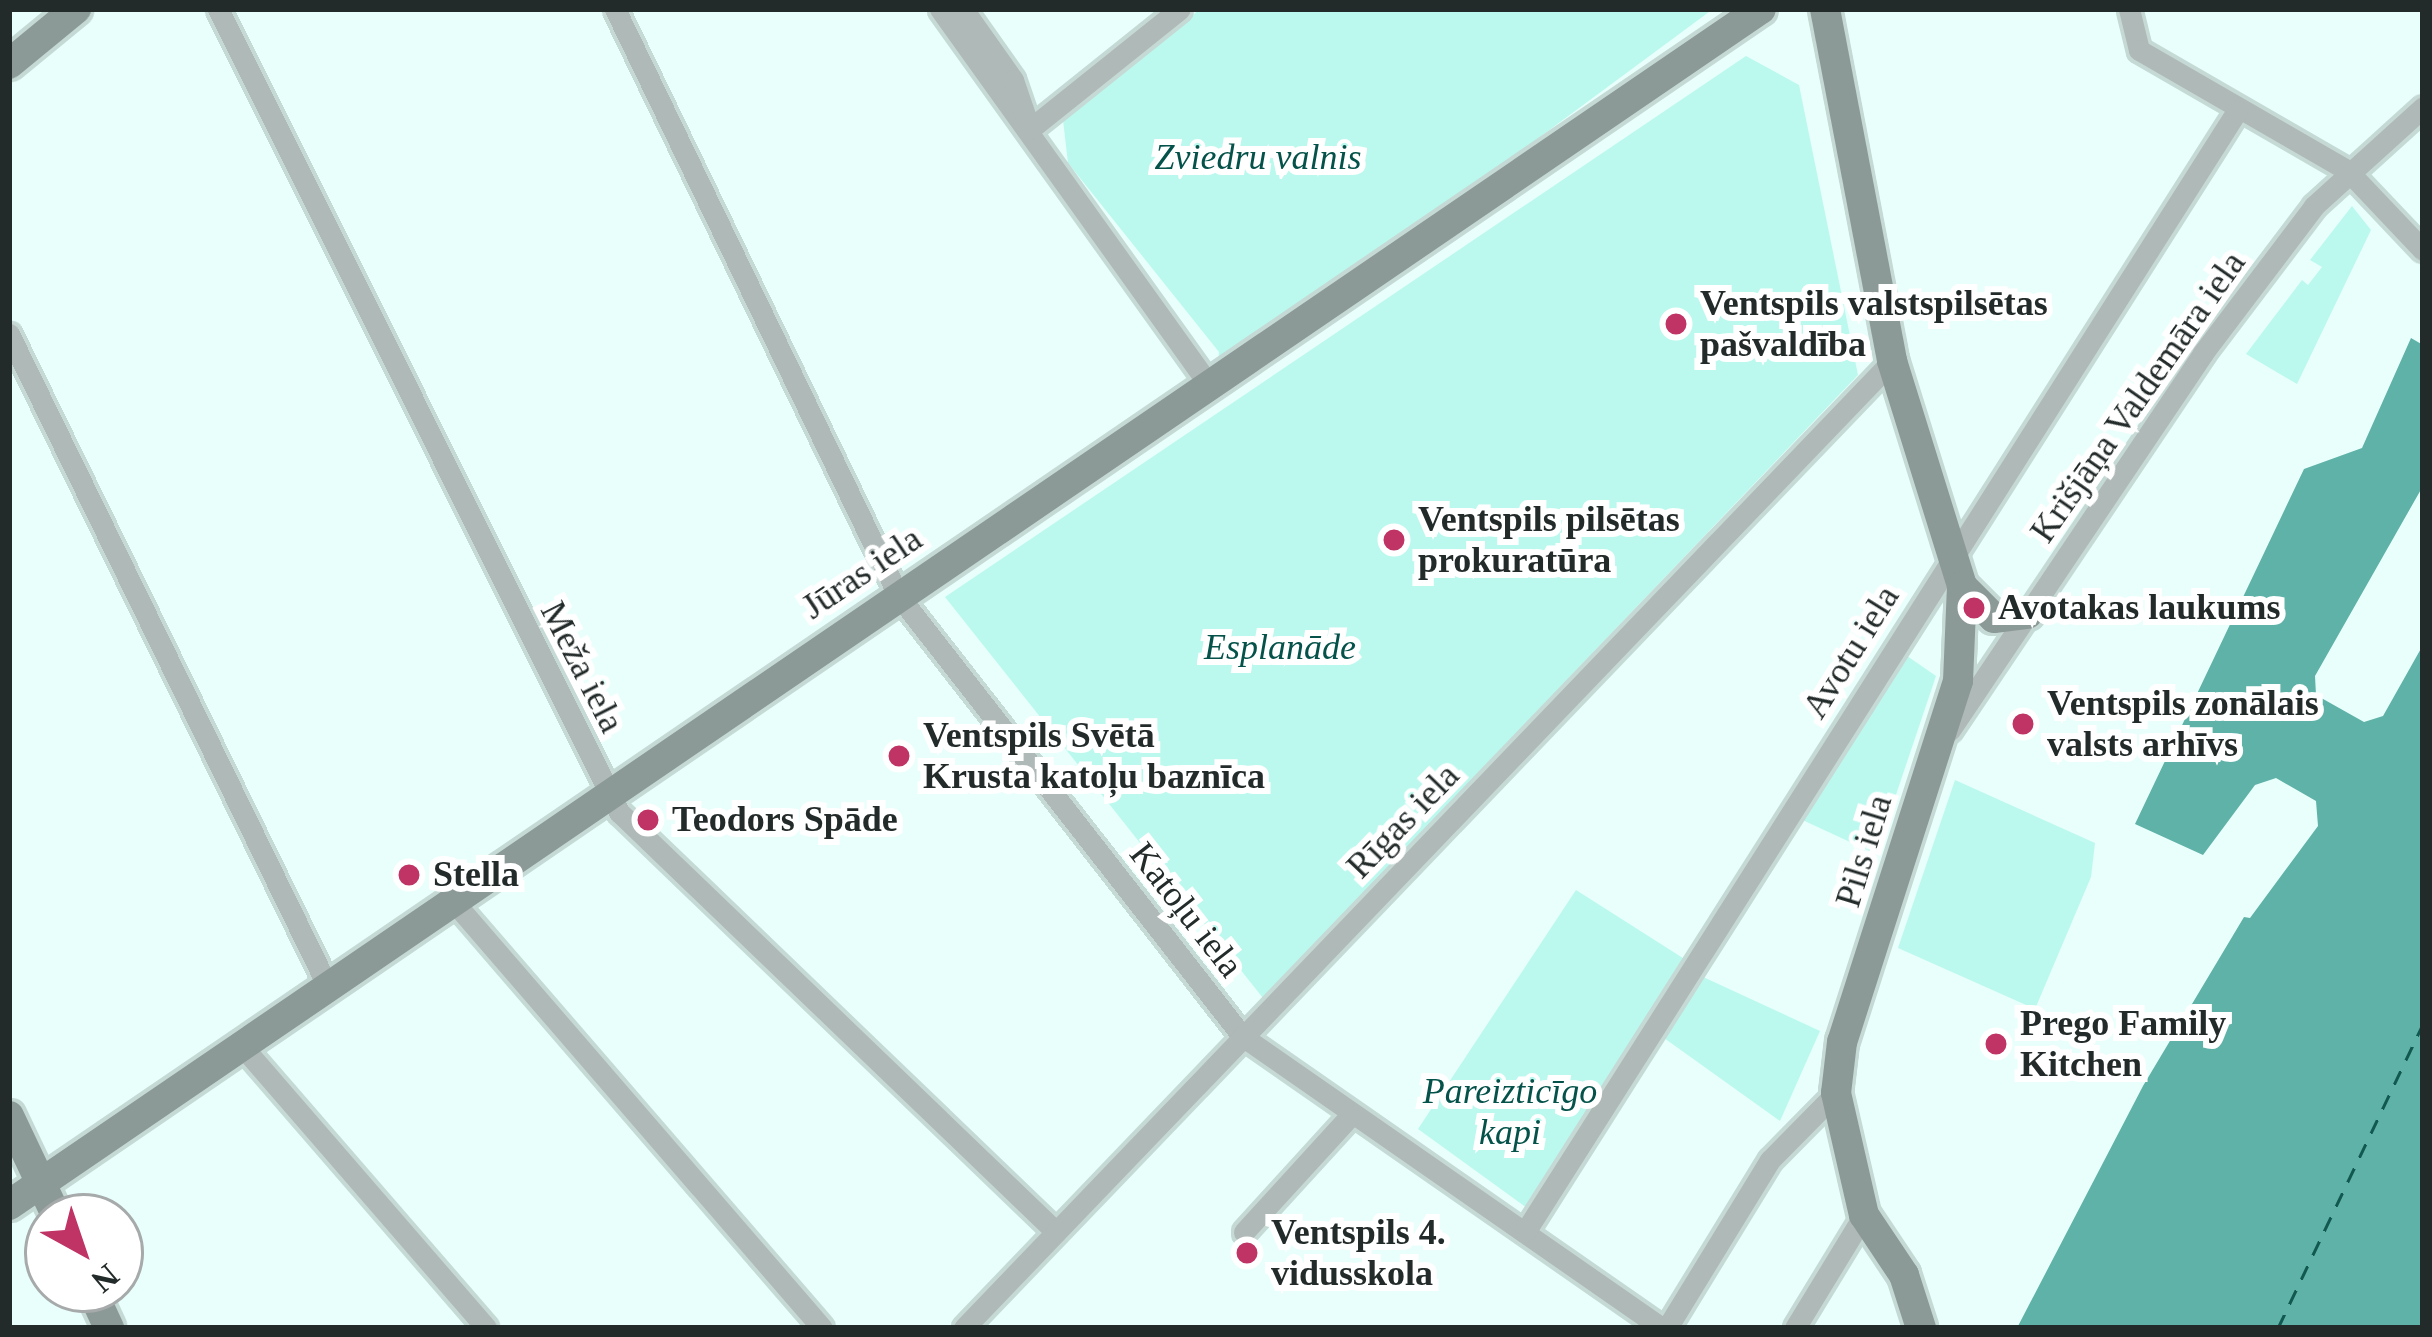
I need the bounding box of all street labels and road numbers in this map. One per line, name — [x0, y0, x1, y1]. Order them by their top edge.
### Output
street label: Krišjāņa Valdemāra iela — [2021, 243, 2255, 551]
street label: Jūras iela — [794, 517, 930, 629]
street label: Avotu iela — [1793, 578, 1909, 726]
street label: Meža iela — [531, 594, 633, 740]
street label: Rīgas iela — [1338, 755, 1468, 887]
street label: Pils iela — [1827, 790, 1901, 912]
street label: Katoļu iela — [1120, 834, 1252, 986]

